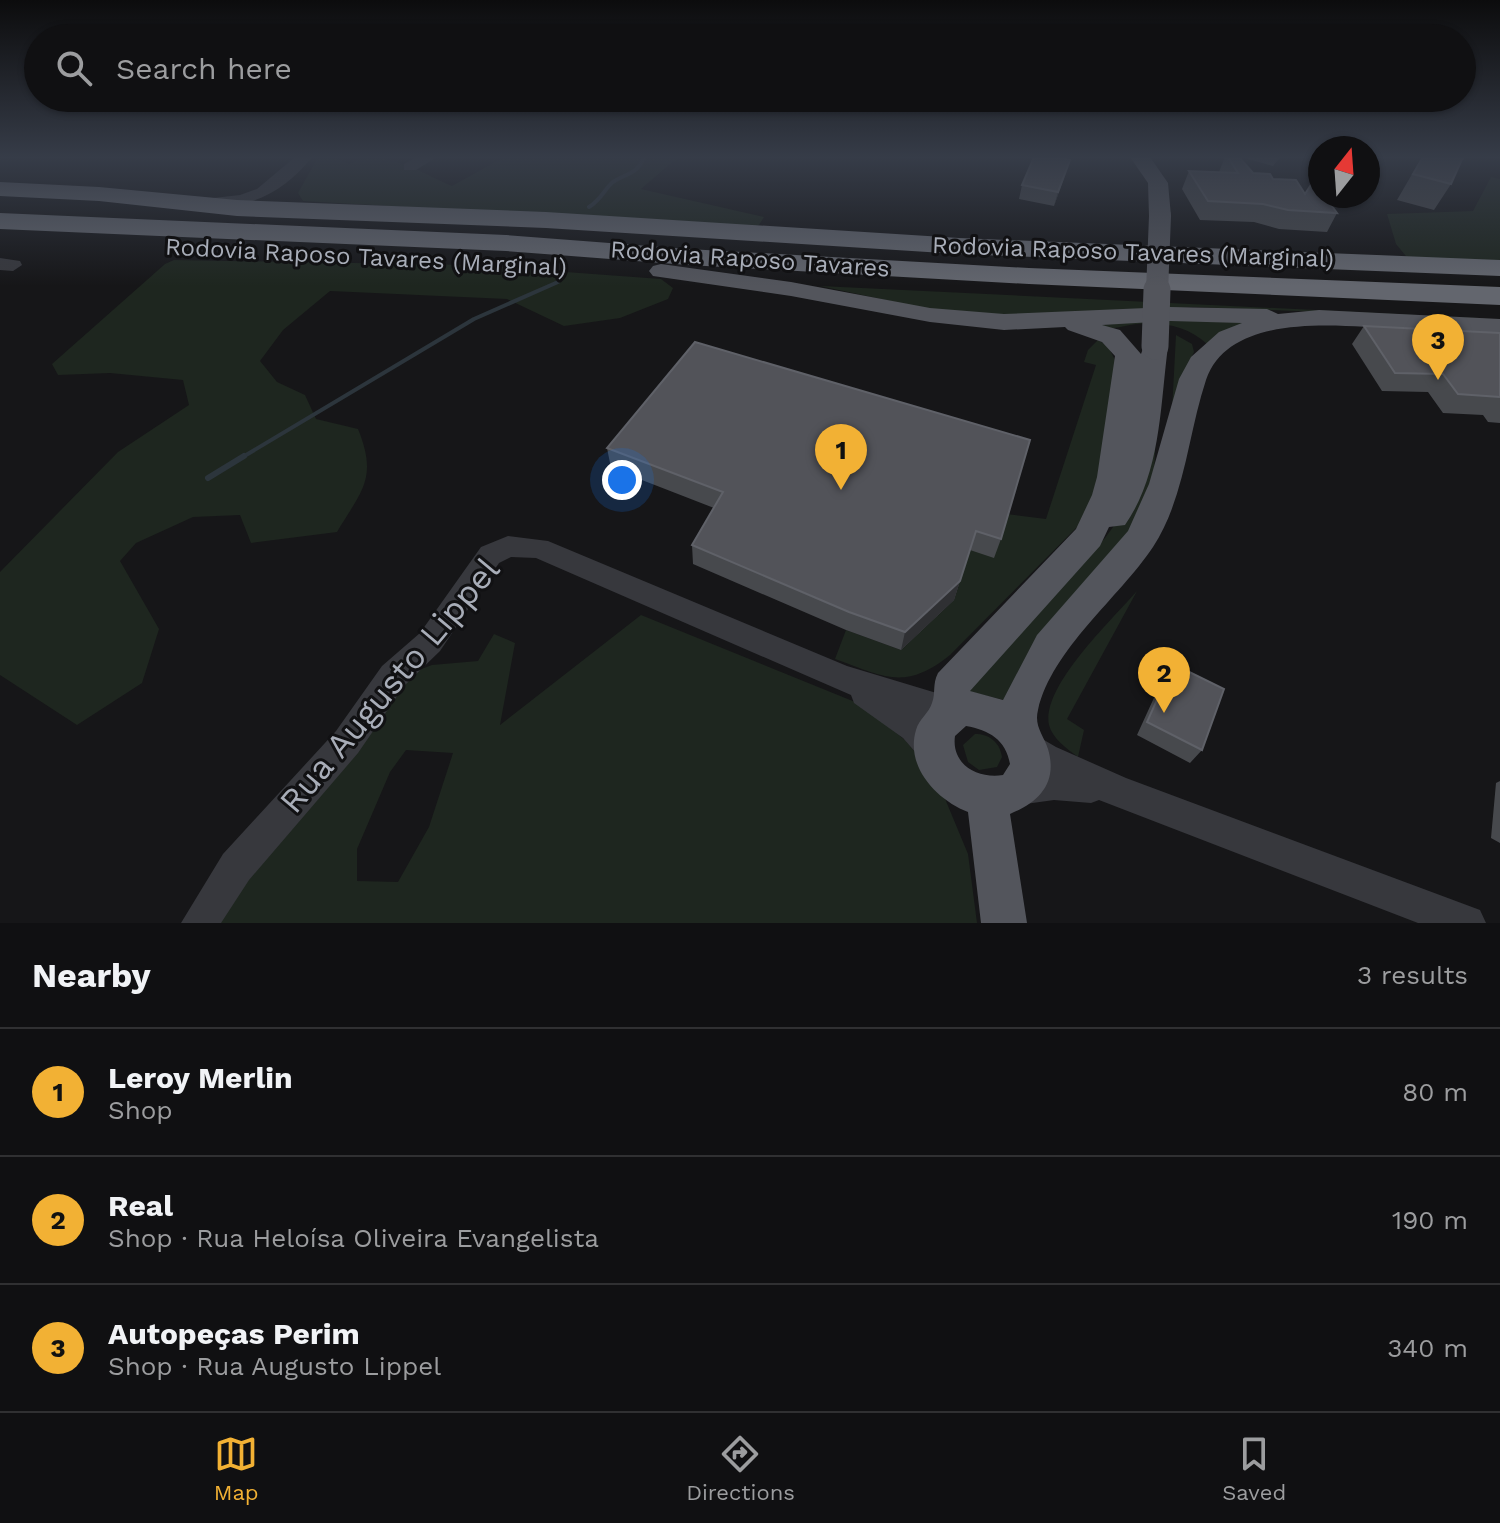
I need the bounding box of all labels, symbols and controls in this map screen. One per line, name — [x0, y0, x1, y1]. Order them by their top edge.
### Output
search box — [24, 24, 1476, 112]
icon: search — [52, 46, 96, 90]
text: Search here — [116, 51, 292, 86]
north arrow — [1308, 136, 1380, 208]
street label: Rodovia Raposo Tavares (Marginal) — [932, 231, 1334, 273]
street label: Rodovia Raposo Tavares (Marginal) — [164, 232, 568, 282]
street label: Rodovia Raposo Tavares — [609, 235, 891, 283]
pin: 3 — [1412, 314, 1464, 380]
pin: 1 — [815, 424, 867, 490]
your location — [602, 460, 642, 500]
street label: Rua Augusto Lippel — [271, 549, 508, 821]
pin: 2 — [1138, 647, 1190, 713]
text: Nearby — [32, 955, 151, 995]
text: 3 results — [1357, 960, 1468, 990]
text: Leroy Merlin — [108, 1060, 293, 1095]
text: 1 — [52, 1077, 64, 1107]
text: 80 m — [1402, 1077, 1468, 1107]
text: Shop — [108, 1095, 173, 1125]
text: Real — [108, 1188, 173, 1223]
text: 2 — [50, 1205, 66, 1235]
text: 190 m — [1392, 1205, 1468, 1235]
text: Shop · Rua Heloísa Oliveira Evangelista — [108, 1223, 599, 1253]
text: Autopeças Perim — [108, 1316, 360, 1351]
text: 3 — [50, 1333, 66, 1363]
text: 340 m — [1387, 1333, 1468, 1363]
text: Shop · Rua Augusto Lippel — [108, 1351, 441, 1381]
tab: Map — [214, 1432, 259, 1505]
tab: Directions — [686, 1432, 795, 1505]
tab: Saved — [1222, 1432, 1286, 1505]

